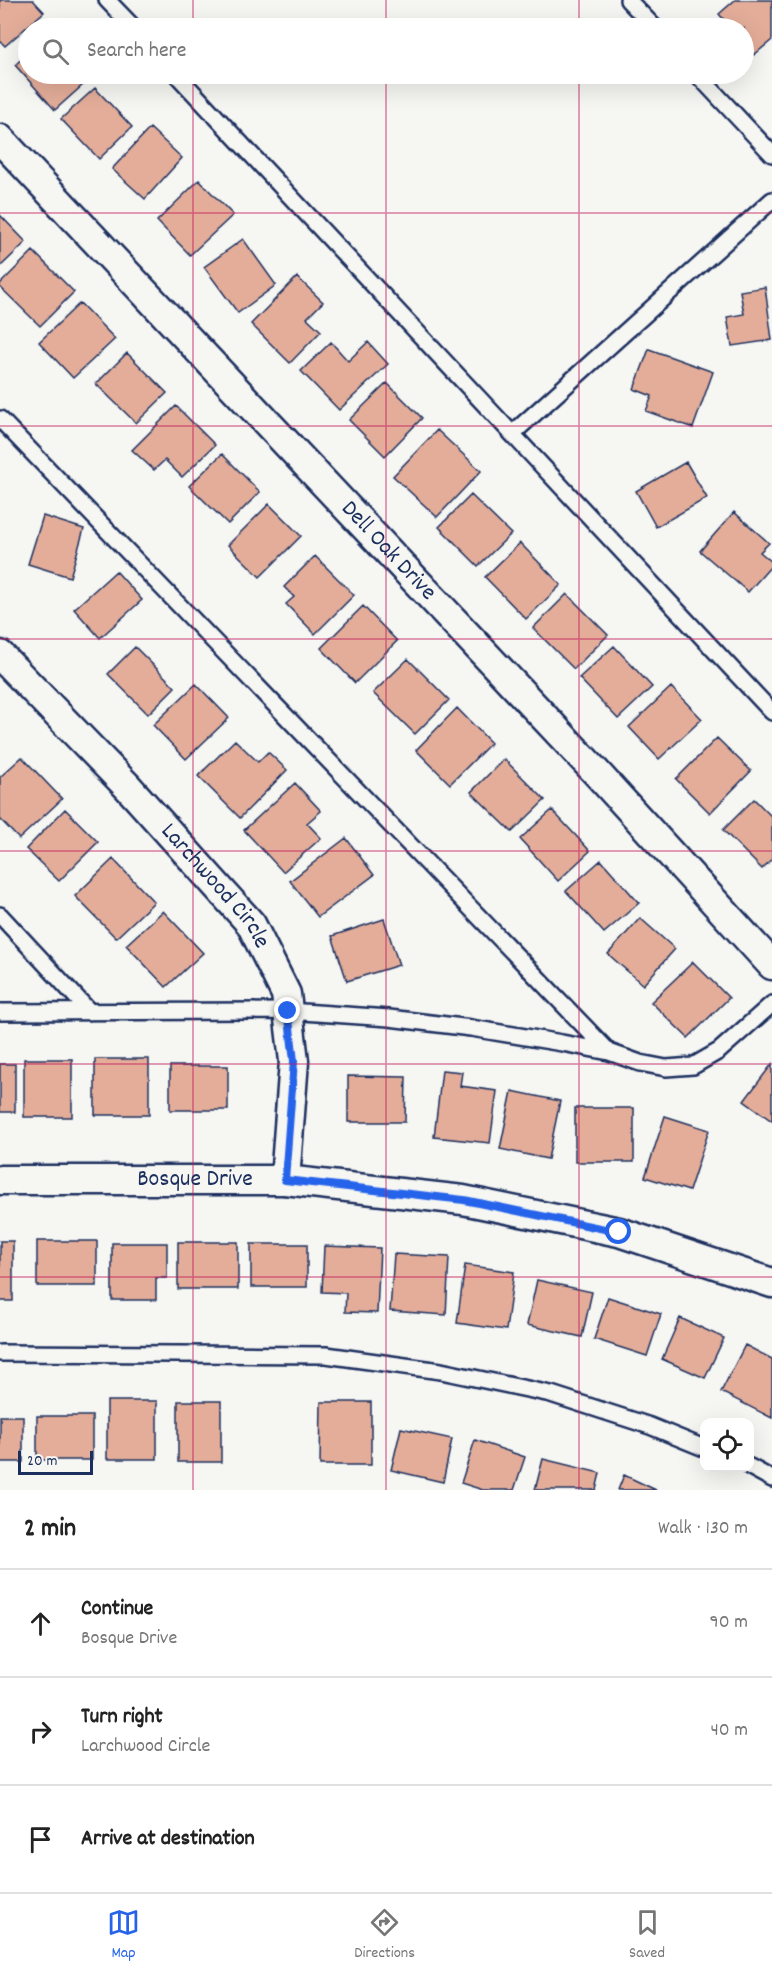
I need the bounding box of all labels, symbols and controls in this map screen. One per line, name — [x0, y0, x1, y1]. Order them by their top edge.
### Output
search box — [18, 18, 754, 84]
icon: search — [39, 35, 72, 68]
text: Search here — [87, 36, 186, 67]
street label: Dell Oak Drive — [332, 493, 444, 609]
street label: Larchwood Circle — [152, 816, 278, 955]
route end — [274, 997, 300, 1023]
street label: Bosque Drive — [137, 1163, 253, 1197]
route start — [605, 1218, 631, 1244]
map controls — [700, 1418, 754, 1472]
button: locate — [700, 1418, 754, 1472]
scale bar — [18, 1448, 93, 1476]
text: 20 m — [27, 1450, 57, 1473]
text: 2 min — [24, 1511, 76, 1548]
text: Walk · 130 m — [658, 1515, 748, 1543]
text: Continue — [81, 1594, 153, 1625]
icon: ahead — [24, 1607, 57, 1640]
text: 90 m — [710, 1609, 748, 1637]
text: Bosque Drive — [81, 1625, 177, 1653]
text: Turn right — [81, 1702, 163, 1733]
icon: right — [24, 1715, 57, 1748]
text: 40 m — [710, 1717, 748, 1745]
text: Larchwood Circle — [81, 1733, 210, 1761]
icon: arrive — [24, 1823, 57, 1856]
text: Arrive at destination — [81, 1824, 255, 1855]
tab: Map — [107, 1906, 140, 1965]
tab: Directions — [354, 1906, 415, 1965]
tab: Saved — [629, 1906, 665, 1965]

